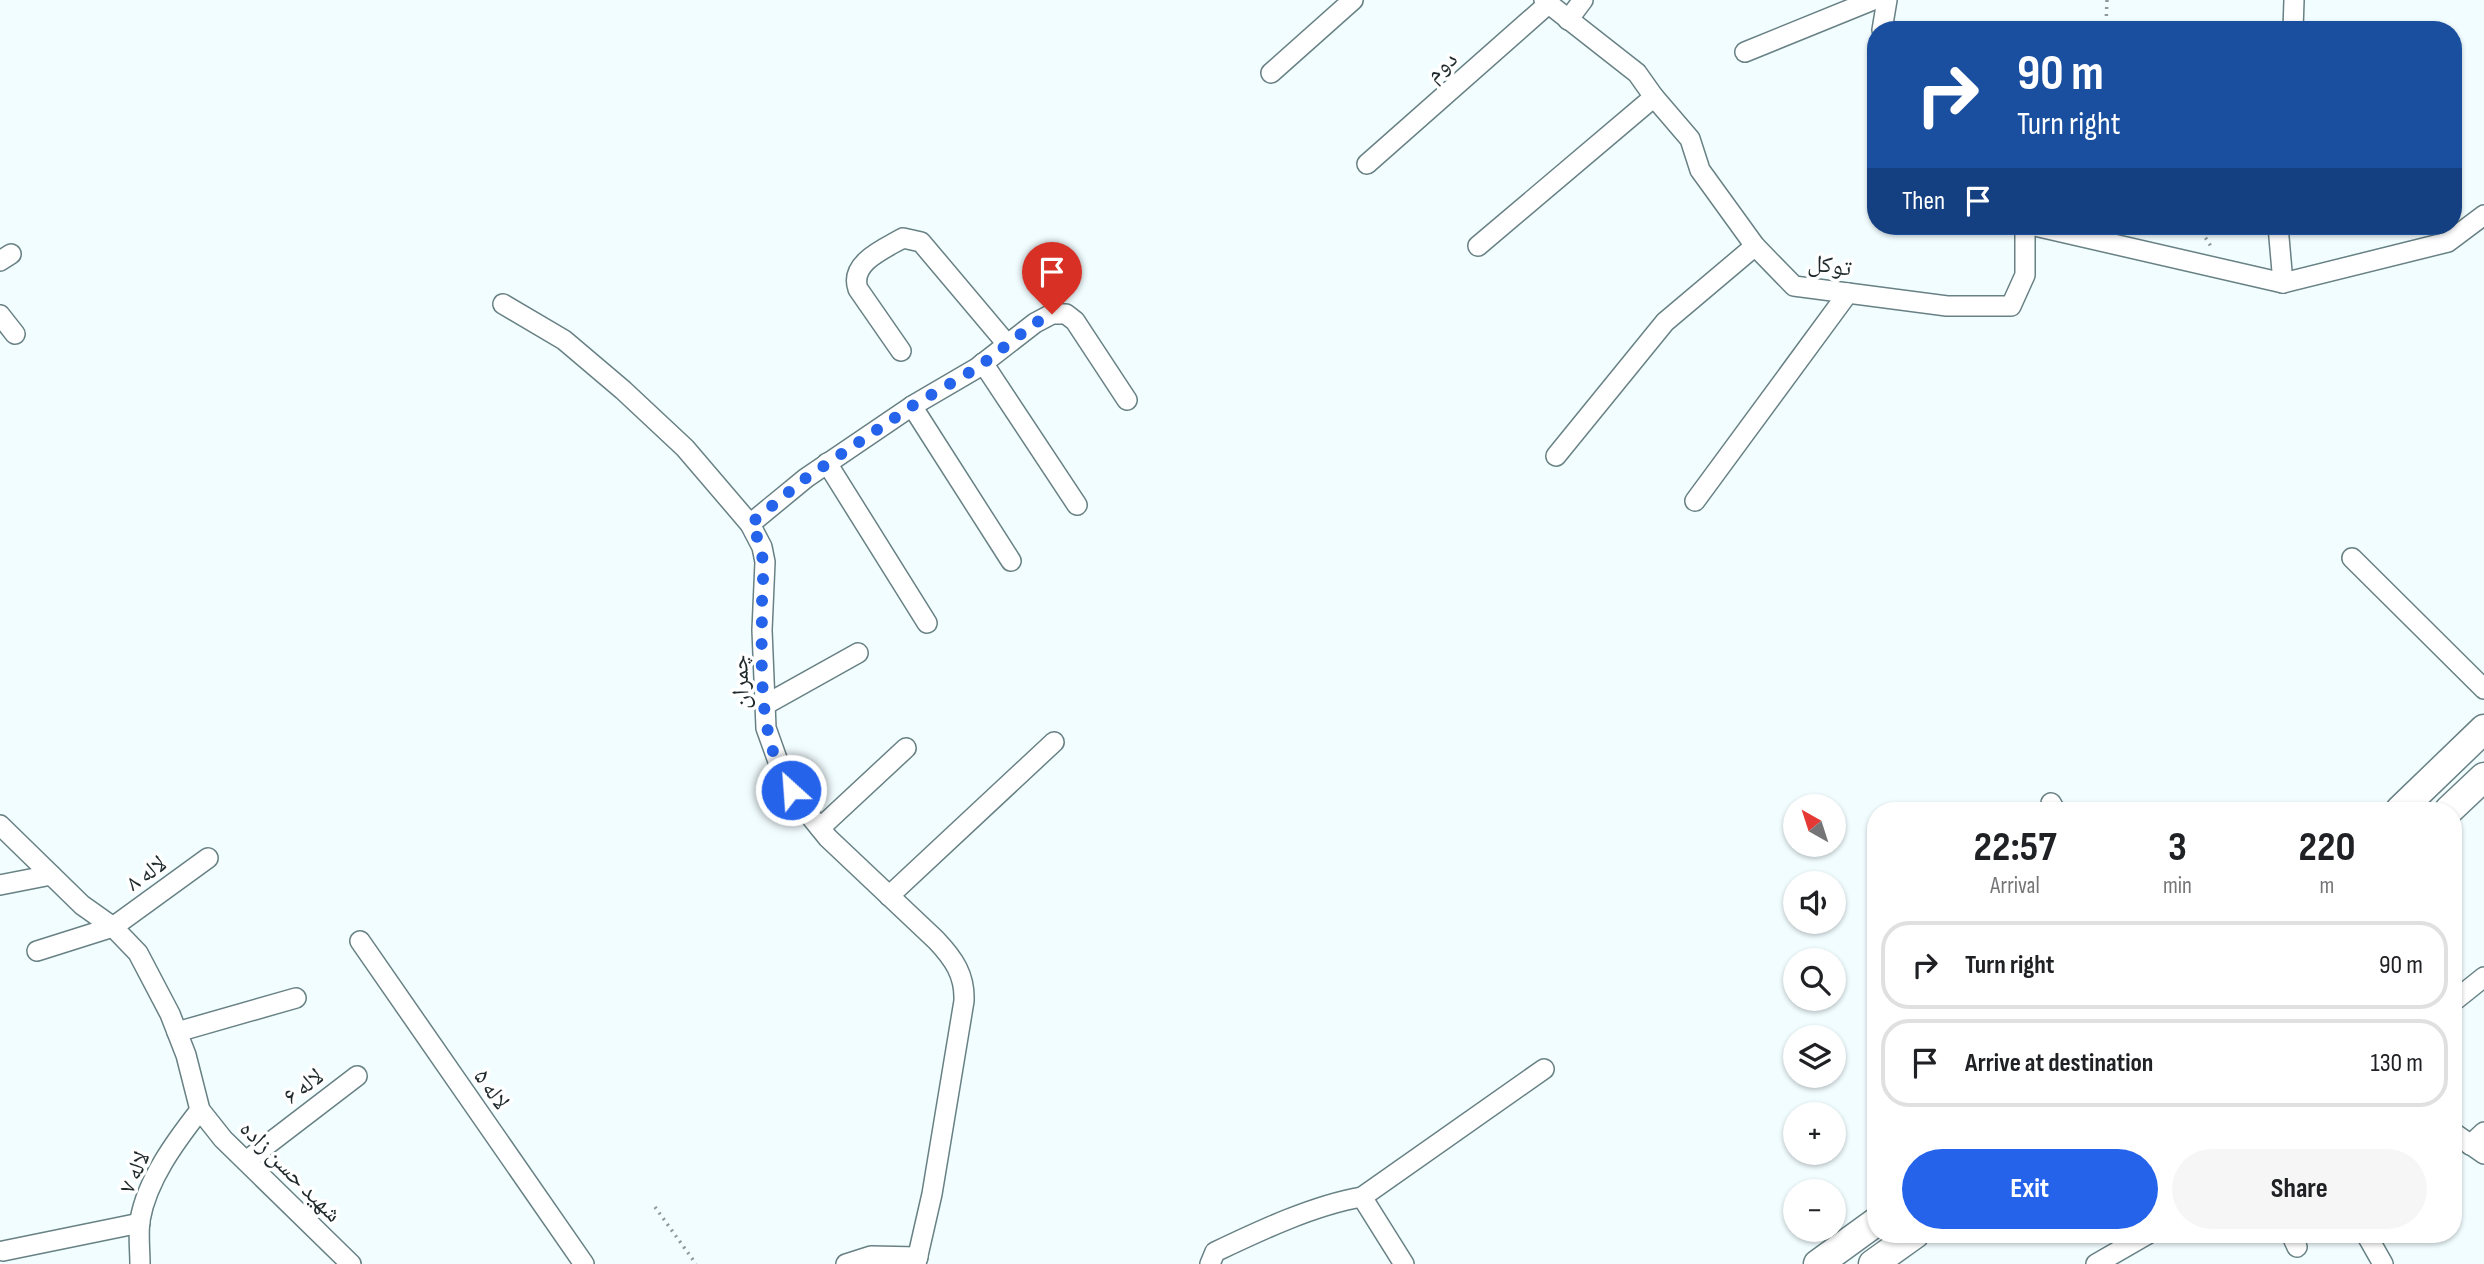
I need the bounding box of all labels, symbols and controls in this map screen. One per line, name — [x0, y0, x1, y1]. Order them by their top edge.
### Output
street label: دوم — [1419, 45, 1464, 89]
text: 90 m — [2017, 45, 2104, 104]
icon: right — [1902, 49, 1993, 140]
text: Turn right — [2017, 105, 2121, 144]
icon: arrive — [1959, 182, 1997, 220]
text: Then — [1902, 186, 1945, 217]
pin — [1022, 242, 1082, 314]
street label: توکل — [1806, 248, 1854, 283]
icon: arrive — [1033, 253, 1071, 291]
street label: چمران — [725, 654, 756, 710]
position arrow — [754, 753, 828, 827]
north arrow — [1783, 794, 1846, 858]
map controls — [1783, 794, 1846, 1242]
text: 22:57 — [1974, 822, 2056, 873]
text: 3 — [2168, 822, 2187, 873]
text: 220 — [2299, 822, 2355, 873]
street label: لاله ۸ — [120, 849, 172, 898]
button: sound — [1783, 871, 1846, 934]
text: Arrival — [1990, 872, 2040, 900]
text: min — [2163, 872, 2192, 900]
text: m — [2320, 872, 2334, 900]
icon: right — [1906, 946, 1944, 984]
button: search — [1783, 948, 1846, 1011]
text: Turn right — [1965, 950, 2054, 981]
text: 90 m — [2379, 950, 2423, 981]
button: layers — [1783, 1025, 1846, 1088]
icon: arrive — [1906, 1044, 1944, 1082]
text: Arrive at destination — [1965, 1048, 2153, 1079]
text: 130 m — [2371, 1048, 2423, 1079]
street label: لاله ۶ — [277, 1062, 329, 1111]
street label: لاله ۵ — [467, 1063, 516, 1115]
button: + — [1783, 1102, 1846, 1165]
street label: شهید حسن زاده — [234, 1114, 348, 1228]
street label: لاله ۷ — [112, 1147, 156, 1198]
button: Exit — [1902, 1149, 2158, 1229]
button: Share — [2172, 1149, 2427, 1229]
button: − — [1783, 1179, 1846, 1242]

